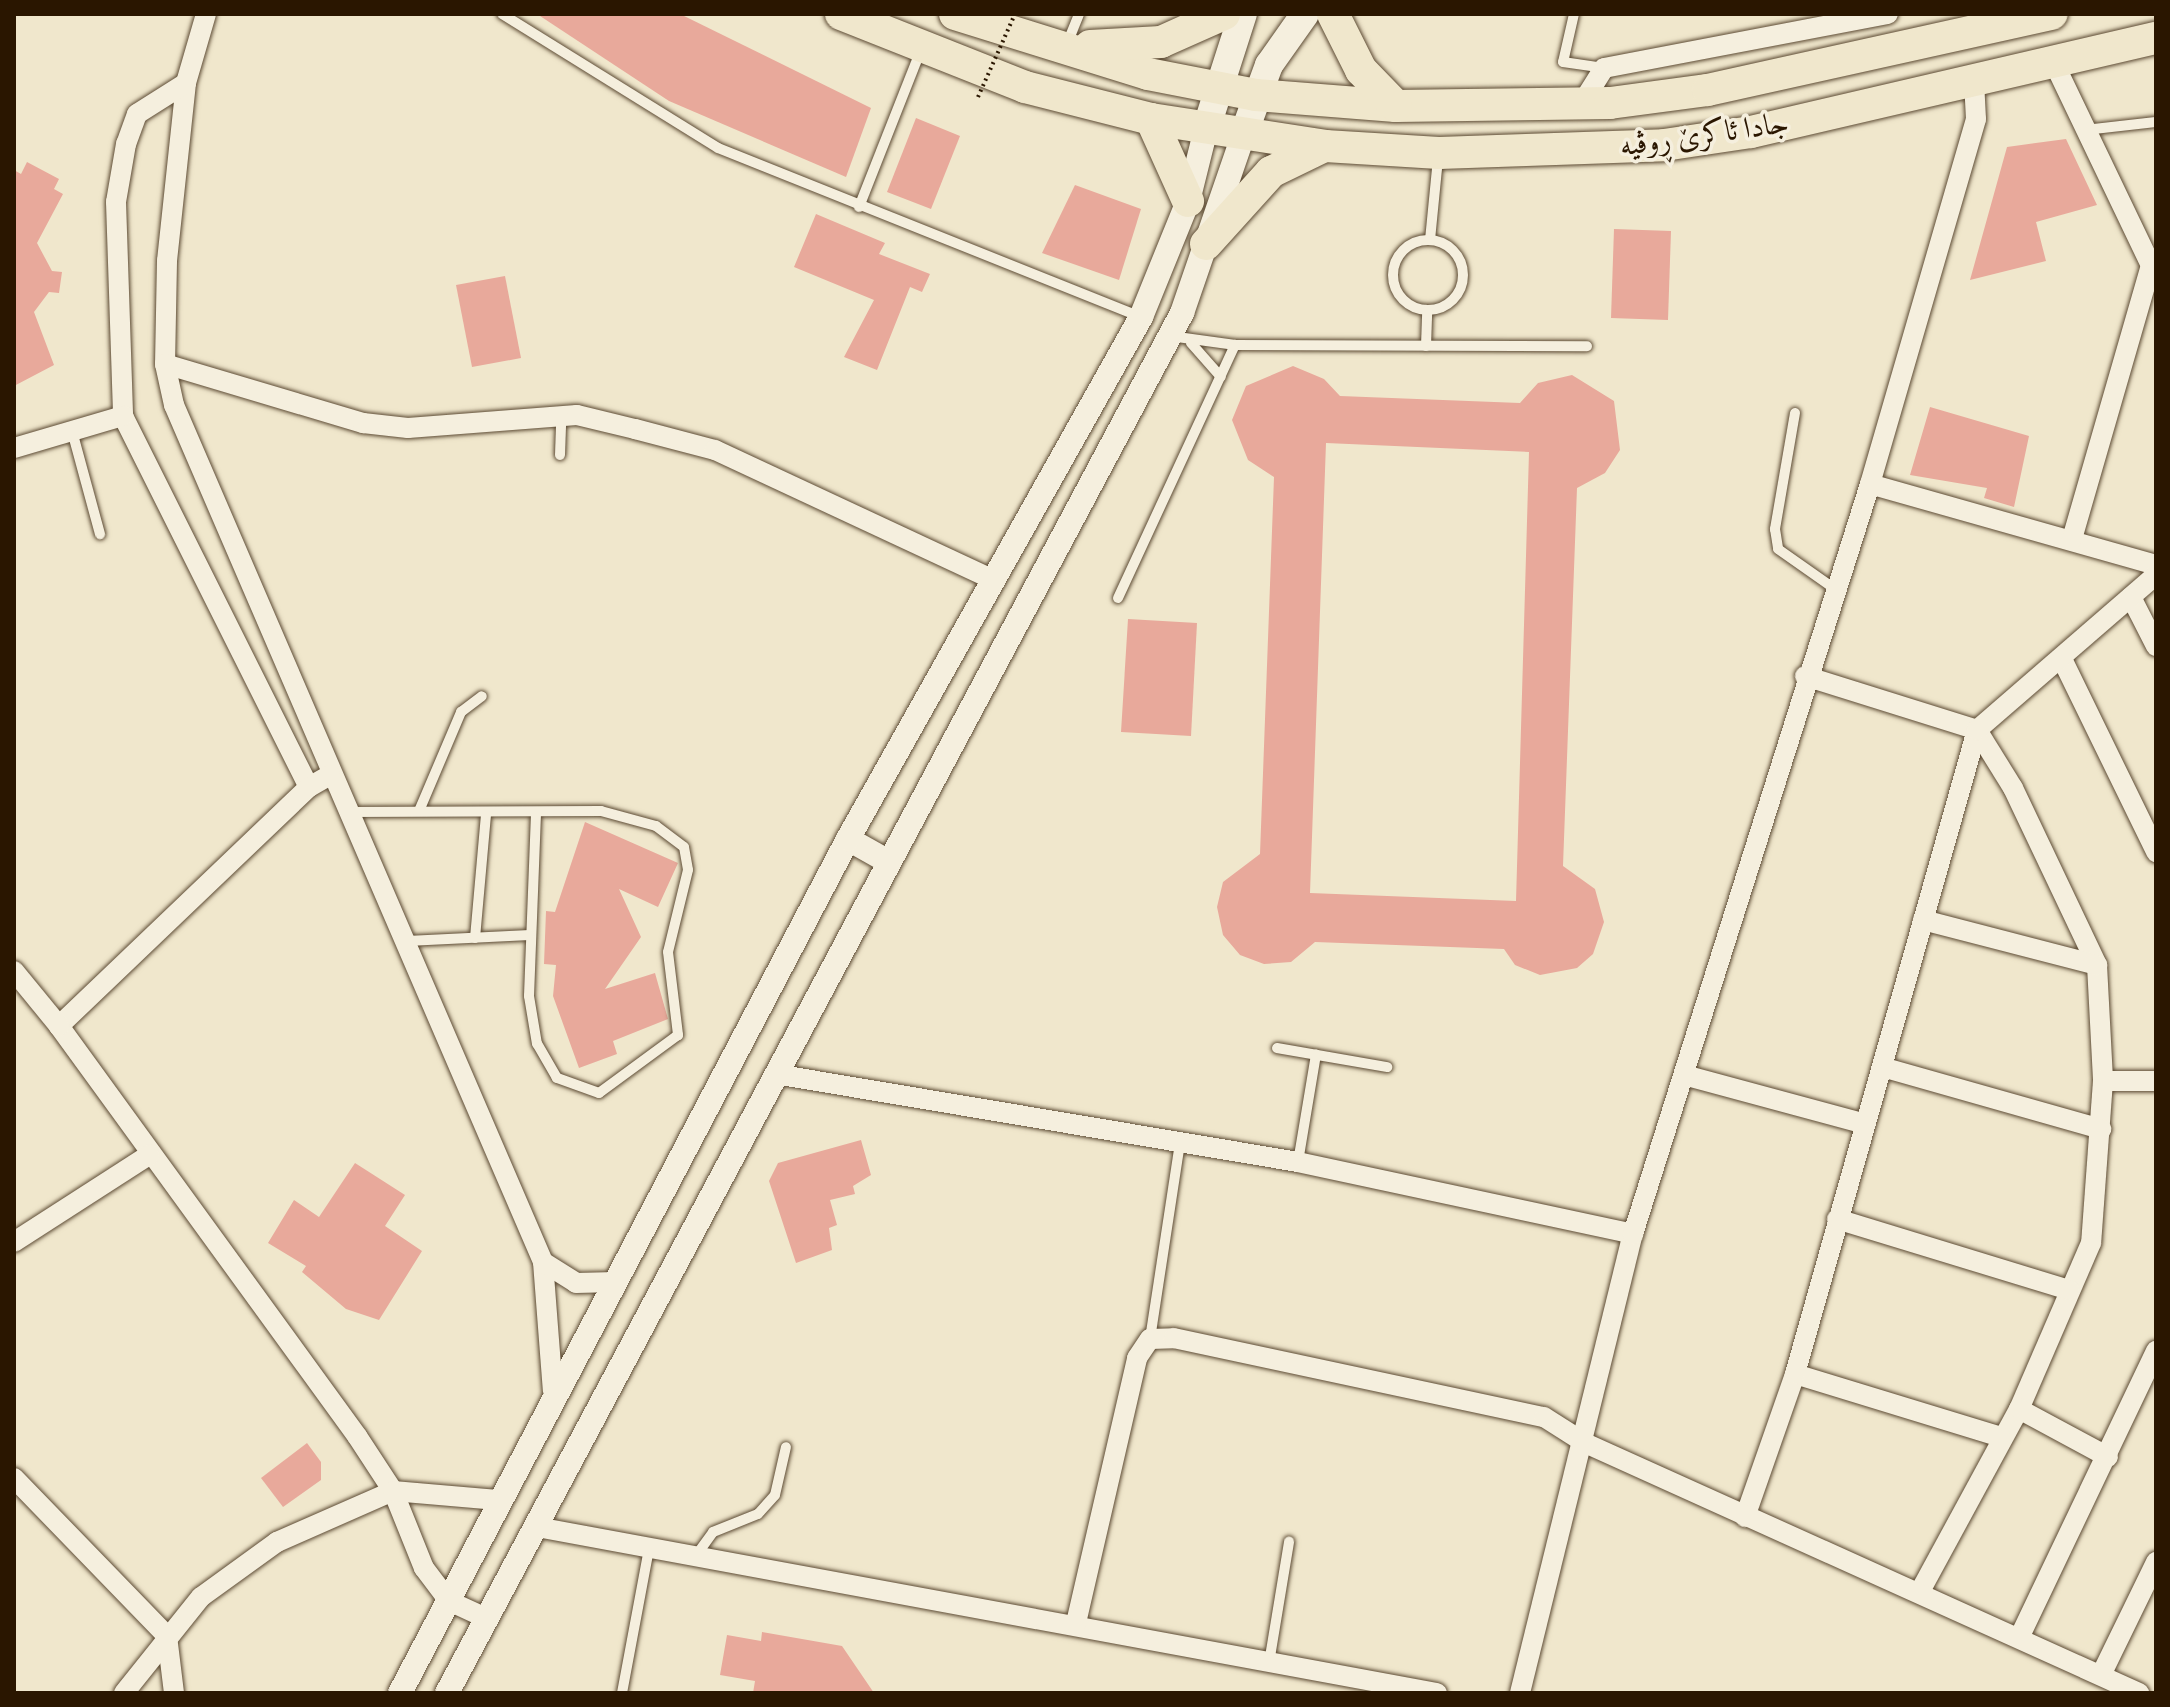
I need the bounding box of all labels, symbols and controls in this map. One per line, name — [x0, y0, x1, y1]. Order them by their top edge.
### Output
street label: جادا ئاکرێ ڕوڤیە — [1617, 104, 1791, 164]

